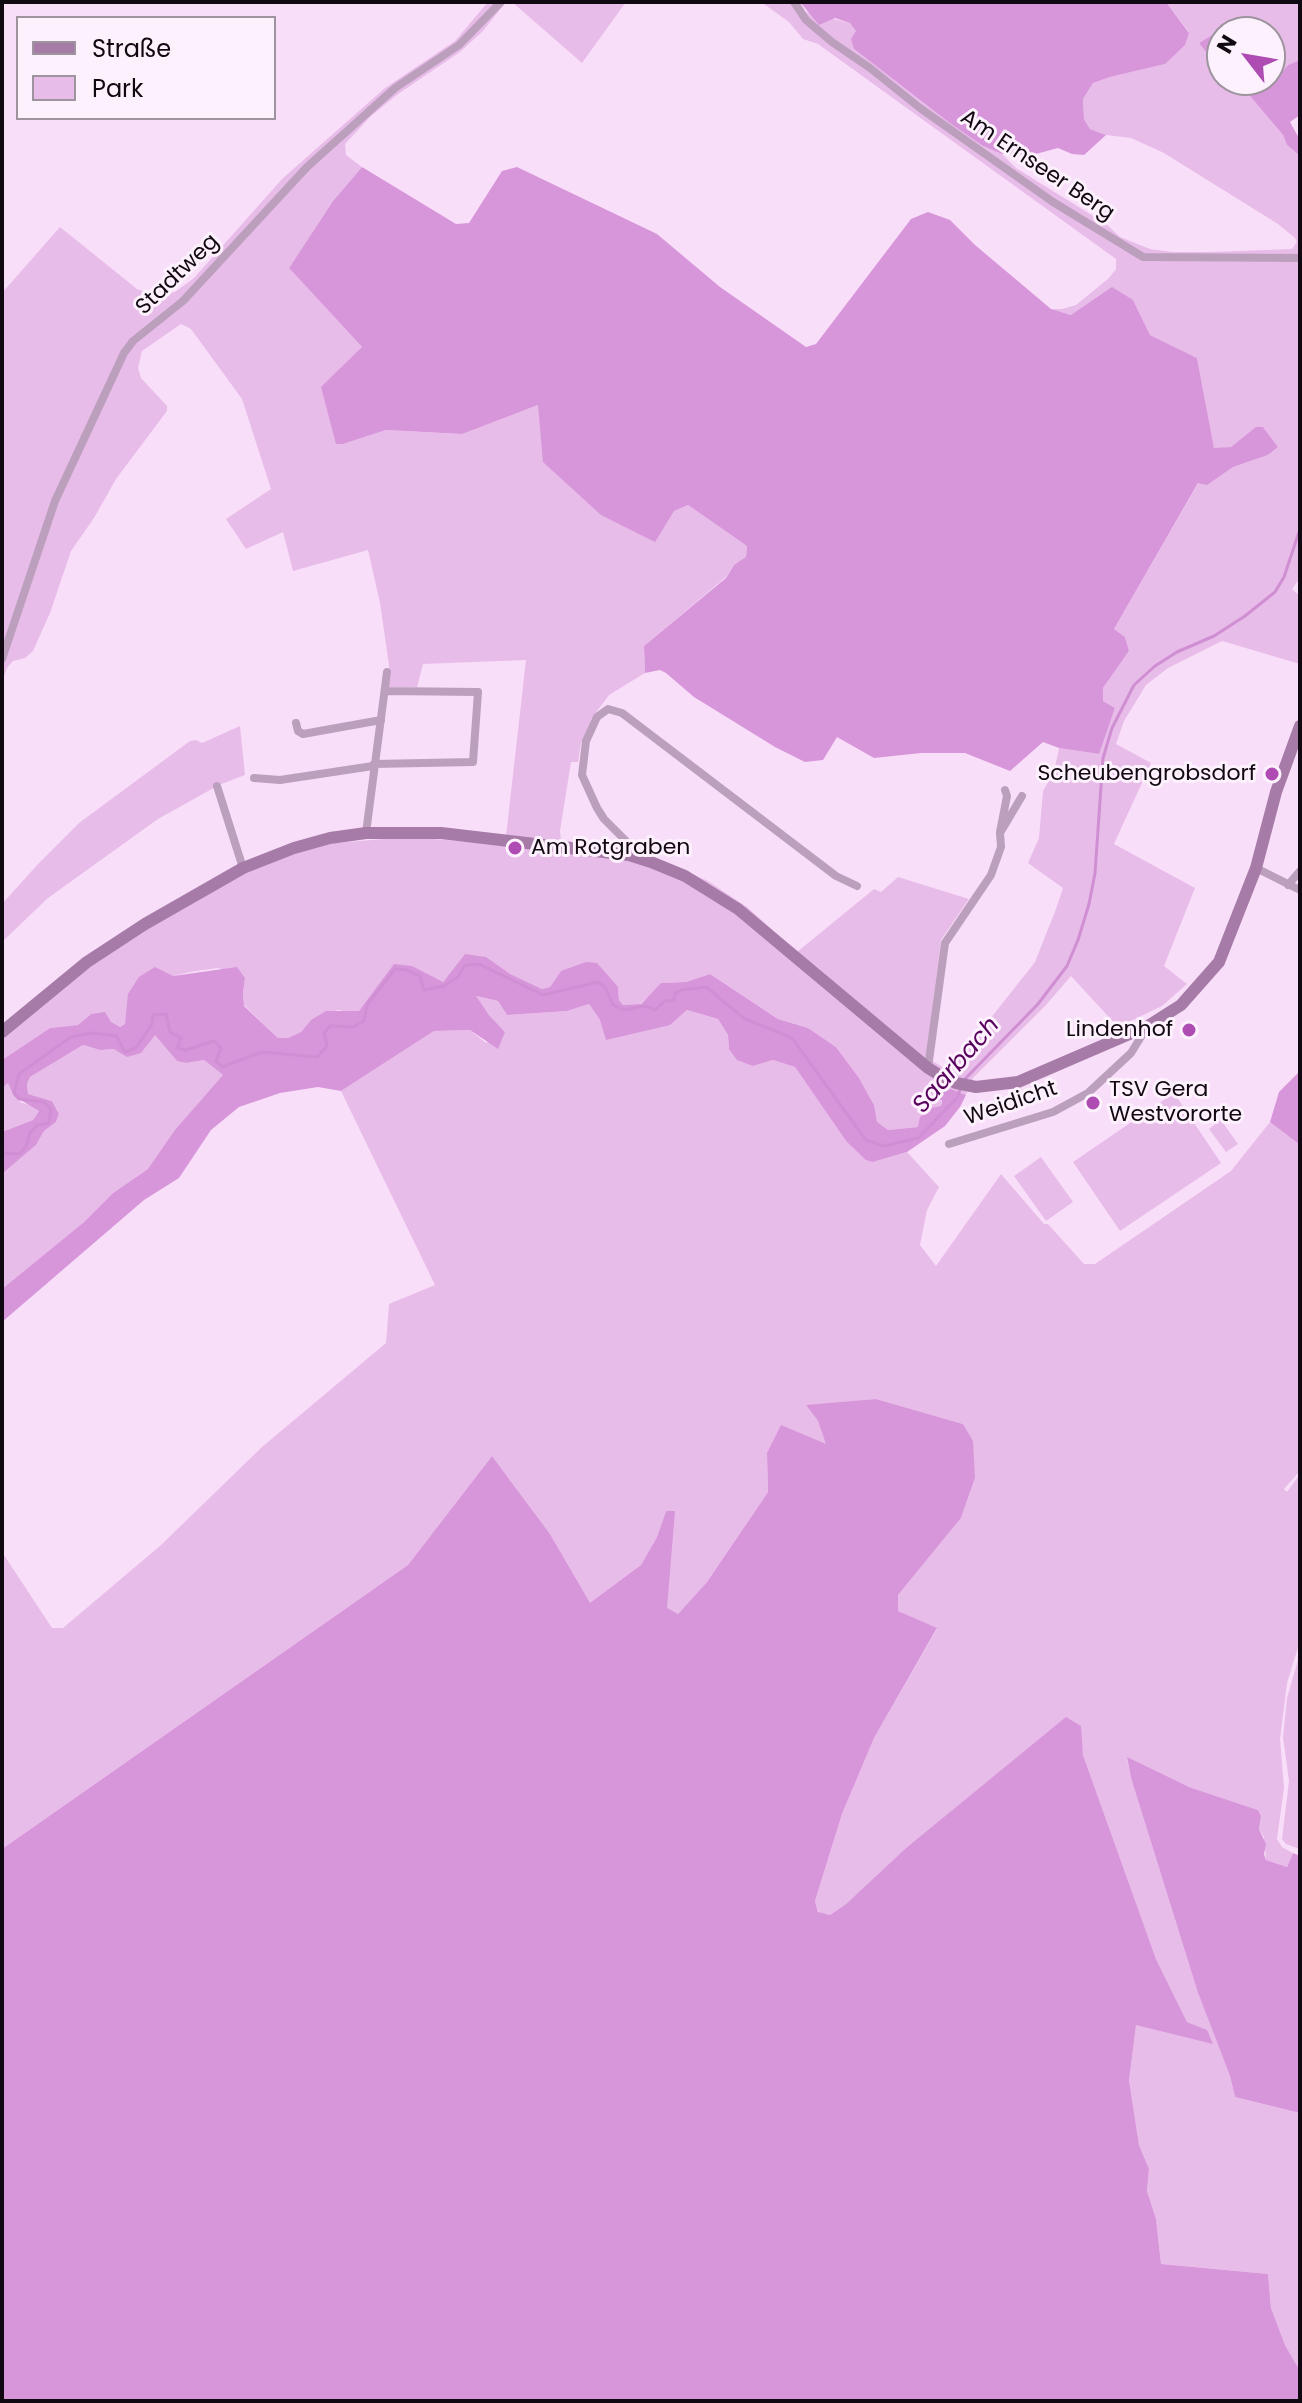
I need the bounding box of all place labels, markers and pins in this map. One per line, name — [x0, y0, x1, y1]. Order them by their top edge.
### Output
place label: Scheubengrobsdorf — [1037, 761, 1256, 787]
marker: Scheubengrobsdorf — [1263, 765, 1281, 783]
place label: Am Rotgraben — [531, 835, 690, 861]
marker: Am Rotgraben — [506, 839, 524, 857]
place label: Lindenhof — [1066, 1017, 1173, 1043]
marker: Lindenhof — [1180, 1021, 1198, 1039]
place label: TSV Gera Westvororte — [1109, 1077, 1242, 1128]
marker: TSV Gera Westvororte — [1084, 1094, 1102, 1112]

